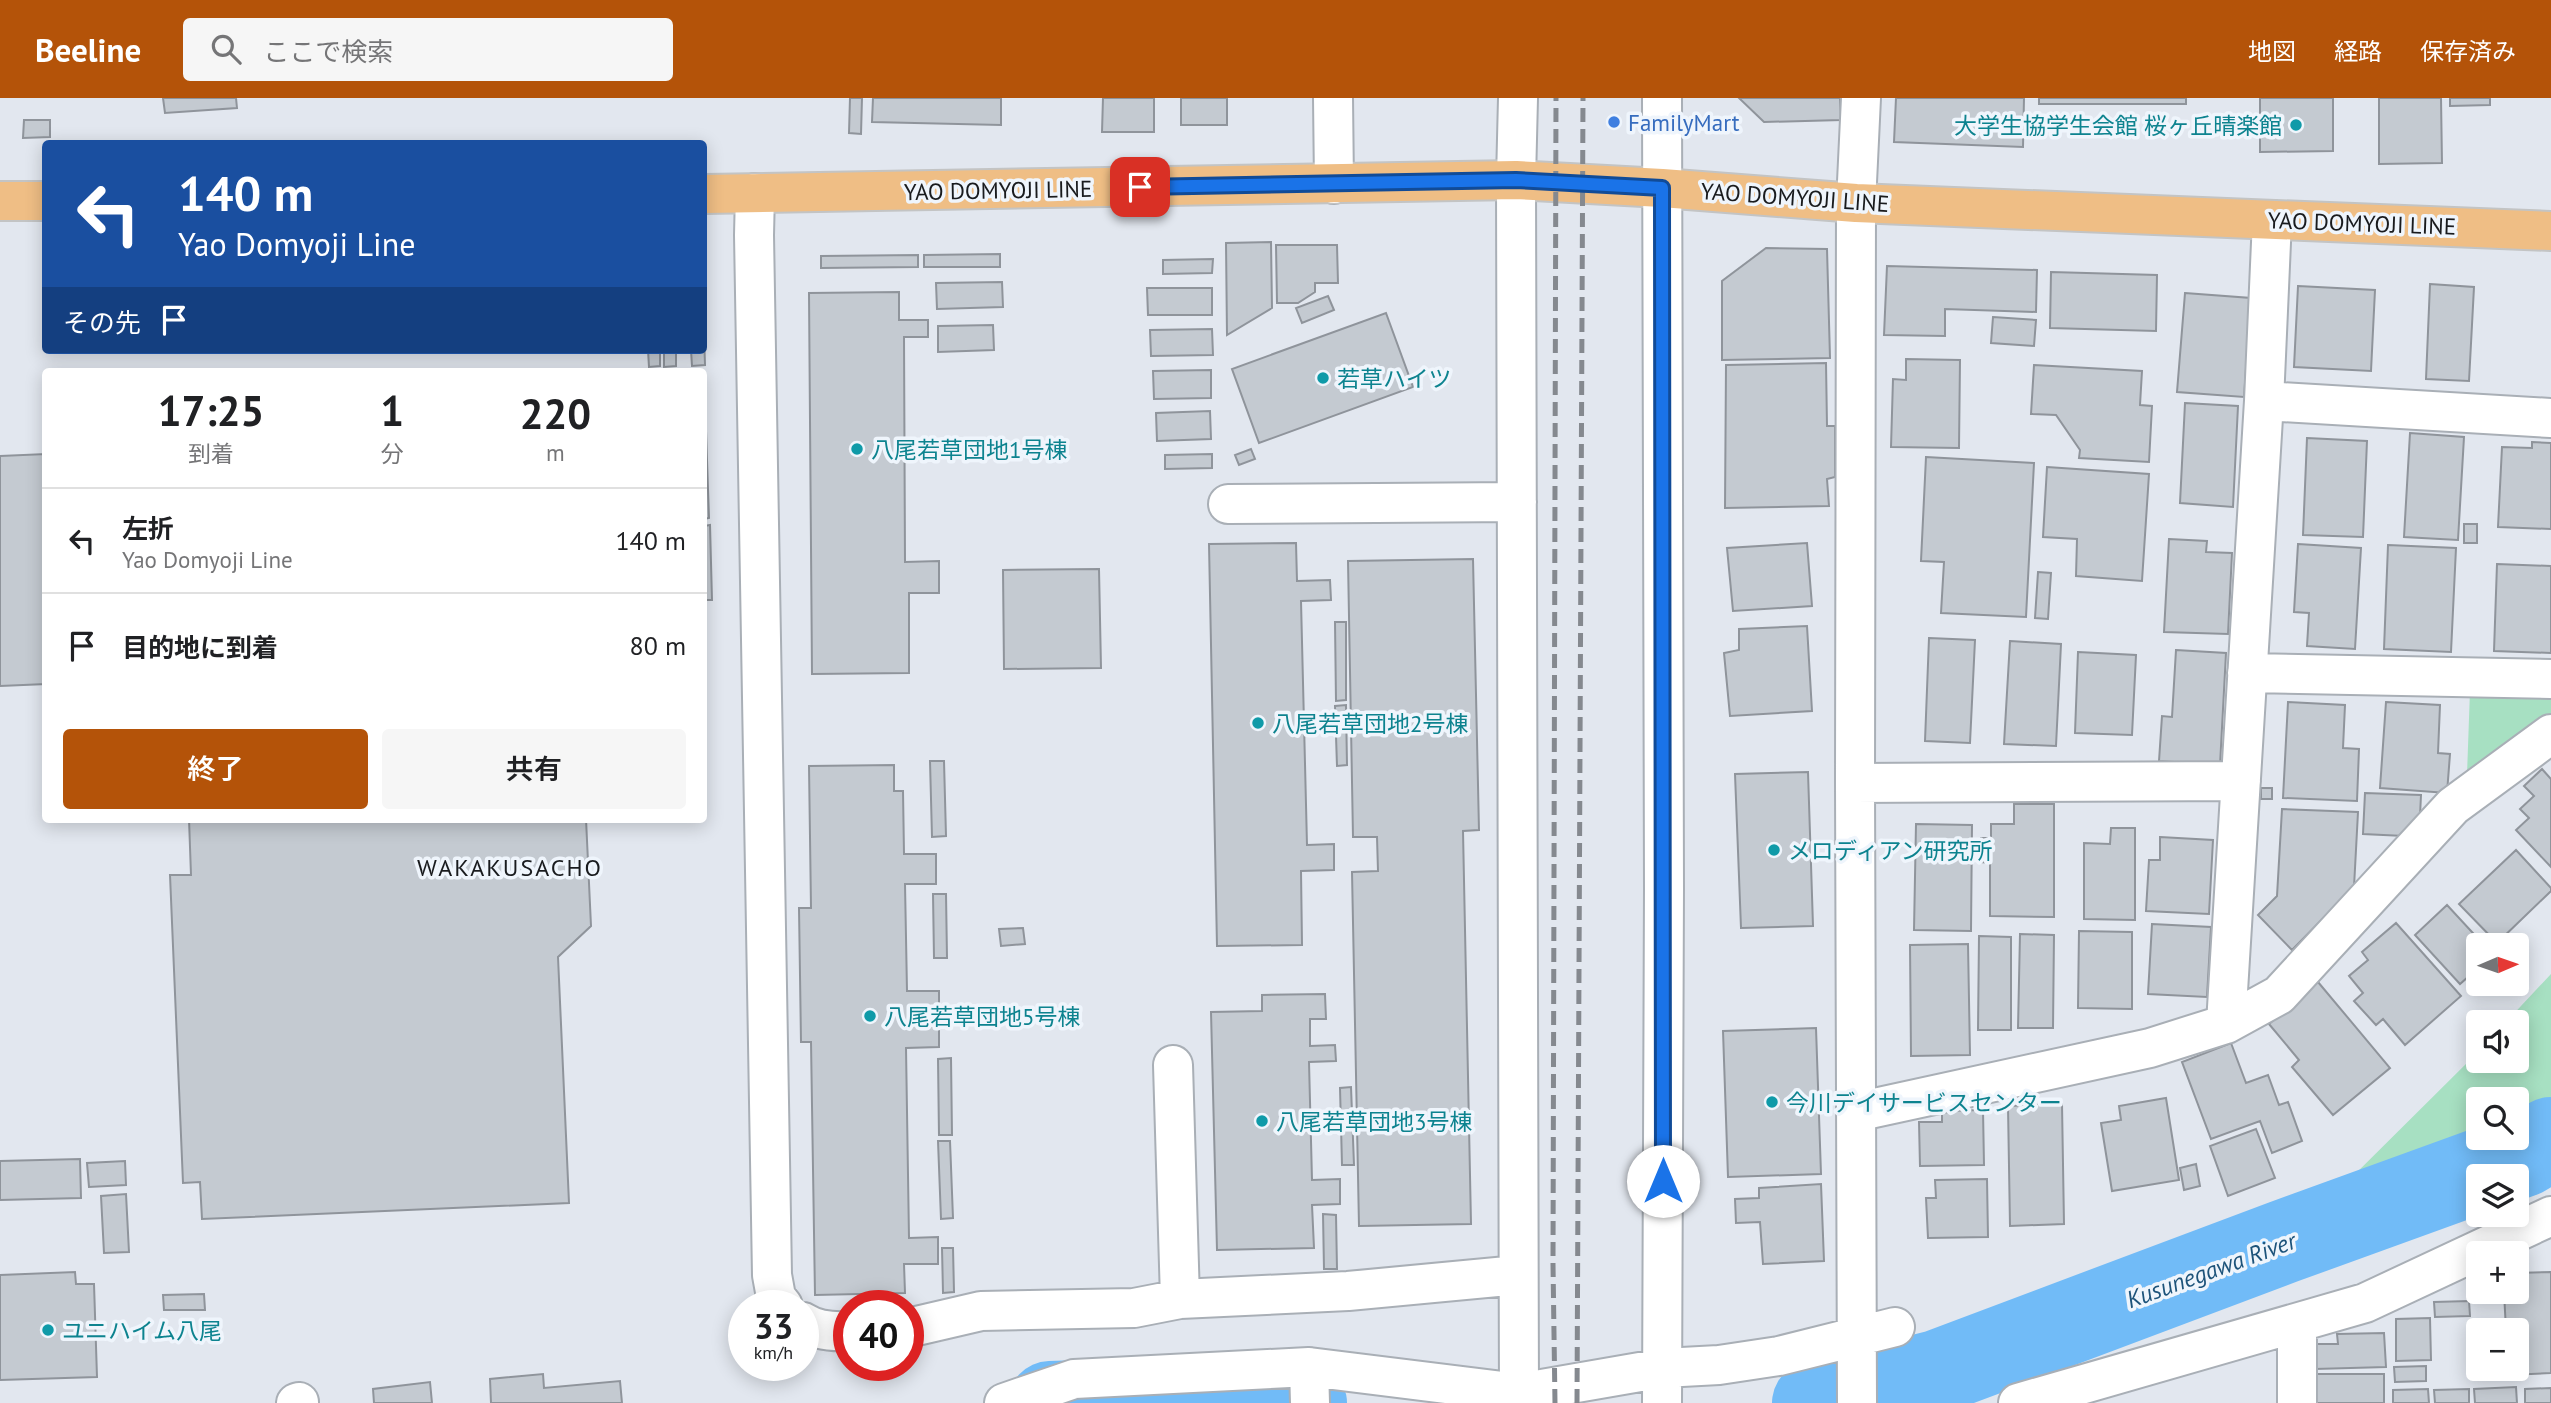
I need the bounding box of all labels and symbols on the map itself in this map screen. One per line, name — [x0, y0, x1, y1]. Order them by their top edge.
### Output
place label: FamilyMart — [1628, 108, 1740, 137]
place label: 大学生協学生会館 桜ヶ丘晴楽館 — [1954, 111, 2282, 140]
marker: FamilyMart — [1606, 114, 1622, 130]
marker: 大学生協学生会館 桜ヶ丘晴楽館 — [2288, 117, 2304, 133]
pin — [1110, 157, 1170, 217]
street label: YAO DOMYOJI LINE — [903, 174, 1093, 206]
street label: YAO DOMYOJI LINE — [1700, 176, 1890, 218]
street label: YAO DOMYOJI LINE — [2267, 205, 2457, 241]
place label: 若草ハイツ — [1337, 364, 1452, 393]
marker: 若草ハイツ — [1315, 370, 1331, 386]
place label: 八尾若草団地1号棟 — [871, 435, 1068, 464]
marker: 八尾若草団地1号棟 — [849, 441, 865, 457]
place label: 八尾若草団地2号棟 — [1272, 709, 1469, 738]
marker: 八尾若草団地2号棟 — [1250, 715, 1266, 731]
place label: メロディアン研究所 — [1788, 836, 1992, 865]
marker: メロディアン研究所 — [1766, 842, 1782, 858]
district label: WAKAKUSACHO — [417, 852, 603, 883]
north arrow — [2466, 933, 2529, 996]
place label: 八尾若草団地5号棟 — [884, 1002, 1081, 1031]
marker: 八尾若草団地5号棟 — [862, 1008, 878, 1024]
place label: 今川デイサービスセンター — [1786, 1088, 2062, 1117]
marker: 今川デイサービスセンター — [1764, 1094, 1780, 1110]
place label: 八尾若草団地3号棟 — [1276, 1107, 1473, 1136]
marker: 八尾若草団地3号棟 — [1254, 1113, 1270, 1129]
position arrow — [1626, 1144, 1700, 1218]
water label: Kusunegawa River — [2122, 1224, 2302, 1315]
speed limit sign: 40 — [833, 1290, 924, 1381]
place label: ユニハイム八尾 — [62, 1316, 222, 1345]
marker: ユニハイム八尾 — [40, 1322, 56, 1338]

